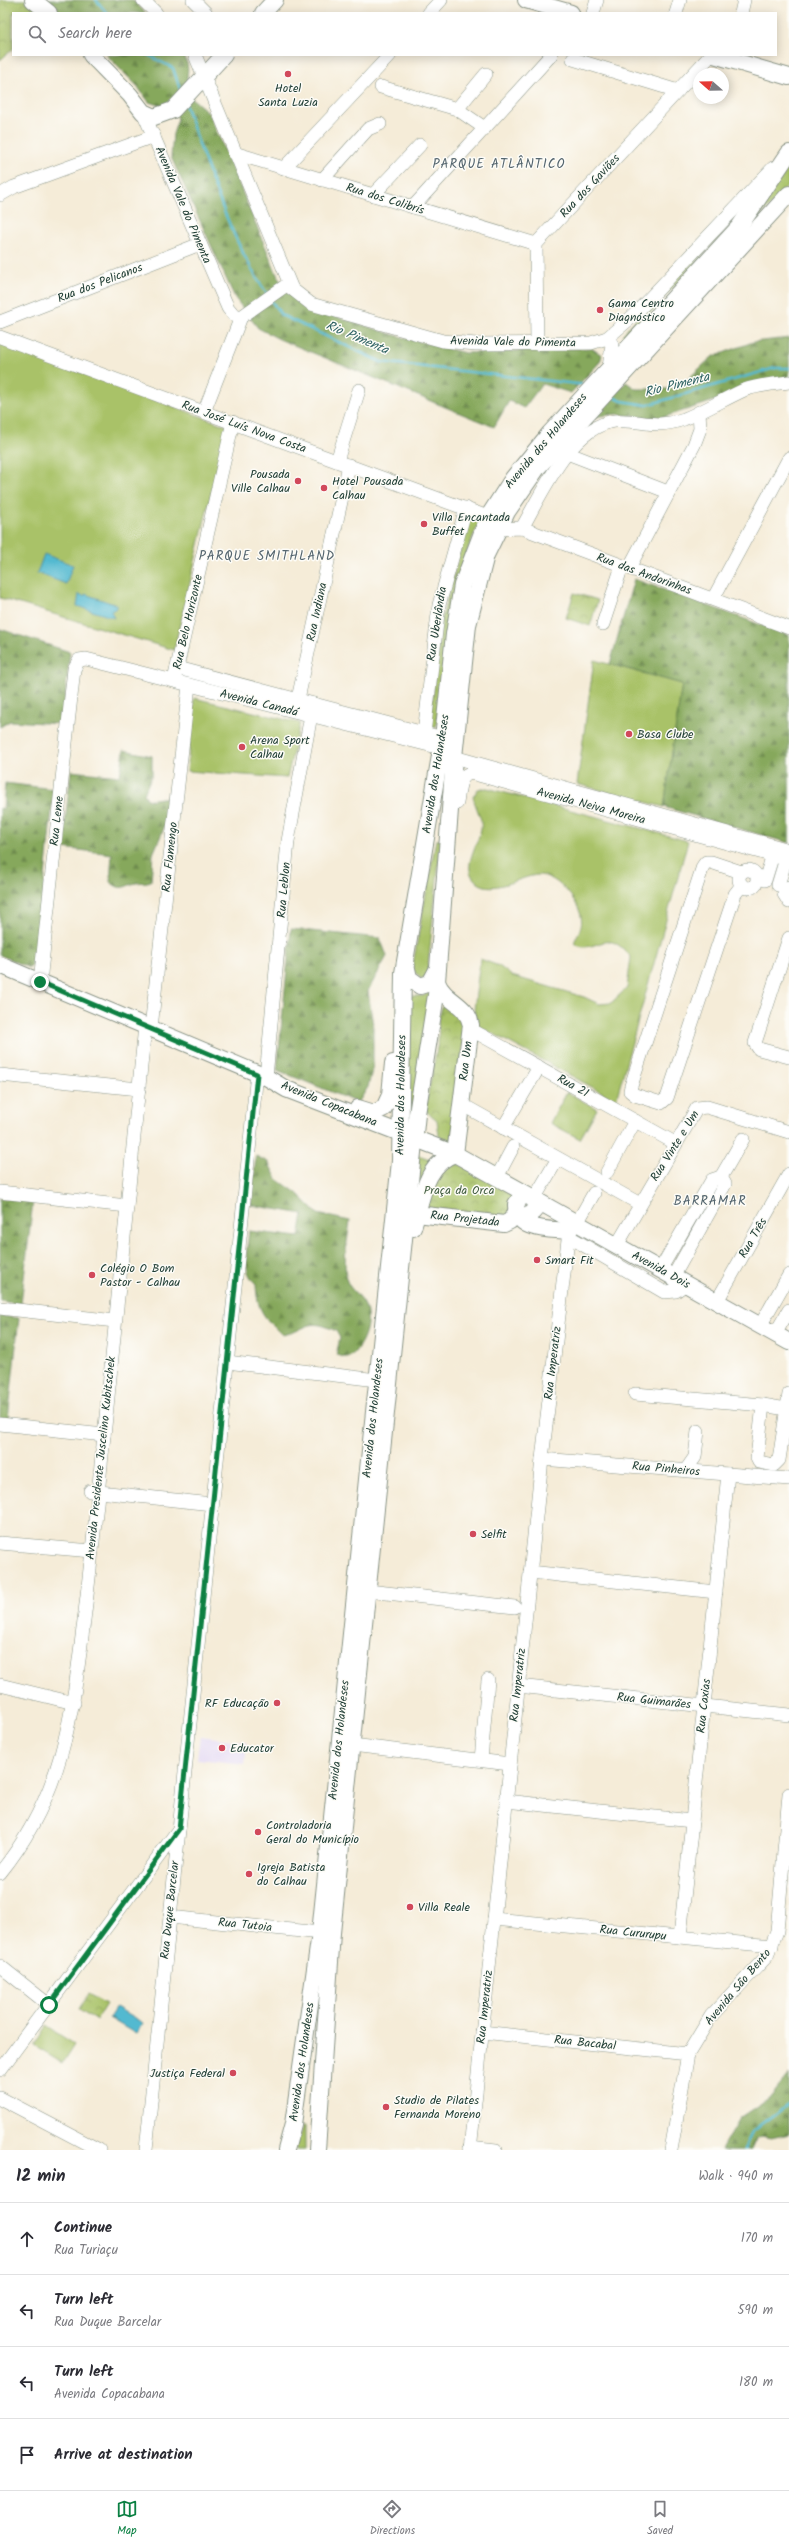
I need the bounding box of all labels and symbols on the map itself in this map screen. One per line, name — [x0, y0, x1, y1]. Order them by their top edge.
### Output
north arrow — [693, 68, 729, 104]
marker: Hotel Santa Luzia — [283, 69, 293, 79]
place label: Hotel Santa Luzia — [258, 79, 318, 112]
street label: Avenida Vale do Pimenta — [150, 143, 216, 267]
street label: Rua dos Gaviões — [555, 150, 625, 222]
district label: PARQUE ATLÂNTICO — [433, 154, 565, 175]
street label: Rua dos Colibrís — [343, 178, 427, 220]
street label: Rua dos Pelicanos — [54, 258, 146, 308]
place label: Gama Centro Diagnóstico — [608, 294, 674, 327]
marker: Gama Centro Diagnóstico — [595, 305, 605, 315]
water label: Rio Pimenta — [322, 315, 392, 361]
street label: Avenida Vale do Pimenta — [450, 331, 576, 353]
water label: Rio Pimenta — [642, 367, 713, 403]
street label: Avenida dos Holandeses — [500, 389, 592, 493]
street label: Rua José Luís Nova Costa — [179, 396, 309, 459]
place label: Pousada Ville Calhau — [231, 465, 290, 498]
place label: Hotel Pousada Calhau — [332, 472, 404, 505]
marker: Pousada Ville Calhau — [293, 476, 303, 486]
marker: Hotel Pousada Calhau — [319, 483, 329, 493]
place label: Villa Encantada Buffet — [432, 508, 511, 541]
marker: Villa Encantada Buffet — [419, 519, 429, 529]
district label: PARQUE SMITHLAND — [199, 546, 335, 567]
street label: Rua das Andorinhas — [594, 548, 694, 600]
street label: Rua Belo Horizonte — [168, 572, 208, 671]
street label: Rua Indiana — [301, 580, 333, 643]
street label: Rua Uberlândia — [422, 585, 452, 663]
street label: Avenida Canadá — [218, 684, 301, 722]
street label: Avenida dos Holandeses — [417, 713, 455, 835]
place label: Basa Clube — [637, 725, 694, 744]
marker: Basa Clube — [624, 729, 634, 739]
place label: Arena Sport Calhau — [250, 731, 310, 764]
marker: Arena Sport Calhau — [237, 742, 247, 752]
street label: Avenida Neiva Moreira — [534, 782, 648, 830]
street label: Rua Leme — [45, 794, 69, 847]
street label: Rua Flamengo — [157, 821, 183, 893]
street label: Rua Leblon — [272, 861, 296, 919]
route end — [31, 973, 49, 991]
street label: Avenida dos Holandeses — [390, 1035, 412, 1155]
street label: Rua Um — [454, 1040, 478, 1082]
street label: Rua 21 — [554, 1069, 593, 1103]
street label: Avenida Copacabana — [278, 1076, 380, 1132]
street label: Rua Vinte e Um — [646, 1106, 705, 1185]
park label: Praça da Orca — [424, 1181, 495, 1200]
district label: BARRAMAR — [673, 1191, 747, 1212]
street label: Rua Projetada — [429, 1206, 501, 1232]
street label: Rua Três — [734, 1214, 772, 1262]
street label: Avenida Dois — [628, 1246, 694, 1294]
place label: Smart Fit — [545, 1251, 594, 1270]
marker: Smart Fit — [532, 1255, 542, 1265]
place label: Colégio O Bom Pastor - Calhau — [100, 1259, 180, 1292]
marker: Colégio O Bom Pastor - Calhau — [87, 1270, 97, 1280]
street label: Rua Imperatriz — [539, 1325, 567, 1401]
street label: Avenida Presidente Juscelino Kubitschek — [81, 1355, 121, 1561]
street label: Avenida dos Holandeses — [357, 1357, 389, 1479]
street label: Rua Pinheiros — [631, 1457, 701, 1481]
place label: Selfit — [481, 1525, 507, 1544]
marker: Selfit — [468, 1529, 478, 1539]
street label: Rua Imperatriz — [505, 1647, 531, 1723]
street label: Rua Caxias — [692, 1678, 716, 1734]
street label: Avenida dos Holandeses — [323, 1679, 355, 1801]
street label: Rua Guimarães — [616, 1688, 692, 1714]
place label: RF Educação — [205, 1694, 269, 1713]
marker: RF Educação — [272, 1698, 282, 1708]
place label: Educator — [230, 1739, 275, 1758]
marker: Educator — [217, 1743, 227, 1753]
place label: Controladoria Geral do Município — [266, 1816, 359, 1849]
marker: Controladoria Geral do Município — [253, 1827, 263, 1837]
place label: Igreja Batista do Calhau — [257, 1858, 326, 1891]
street label: Rua Duque Barcelar — [155, 1859, 185, 1960]
marker: Igreja Batista do Calhau — [244, 1869, 254, 1879]
place label: Villa Reale — [418, 1898, 471, 1917]
marker: Villa Reale — [405, 1902, 415, 1912]
street label: Rua Tutoia — [217, 1913, 273, 1937]
street label: Rua Cururupu — [599, 1920, 668, 1946]
street label: Avenida São Bento — [700, 1944, 776, 2030]
street label: Rua Imperatriz — [472, 1969, 498, 2045]
route start — [40, 1996, 58, 2014]
street label: Avenida dos Holandeses — [284, 2001, 320, 2123]
street label: Rua Bacabal — [553, 2030, 617, 2056]
place label: Justiça Federal — [150, 2064, 225, 2083]
marker: Justiça Federal — [228, 2068, 238, 2078]
place label: Studio de Pilates Fernanda Moreno — [394, 2091, 481, 2124]
marker: Studio de Pilates Fernanda Moreno — [381, 2102, 391, 2112]

